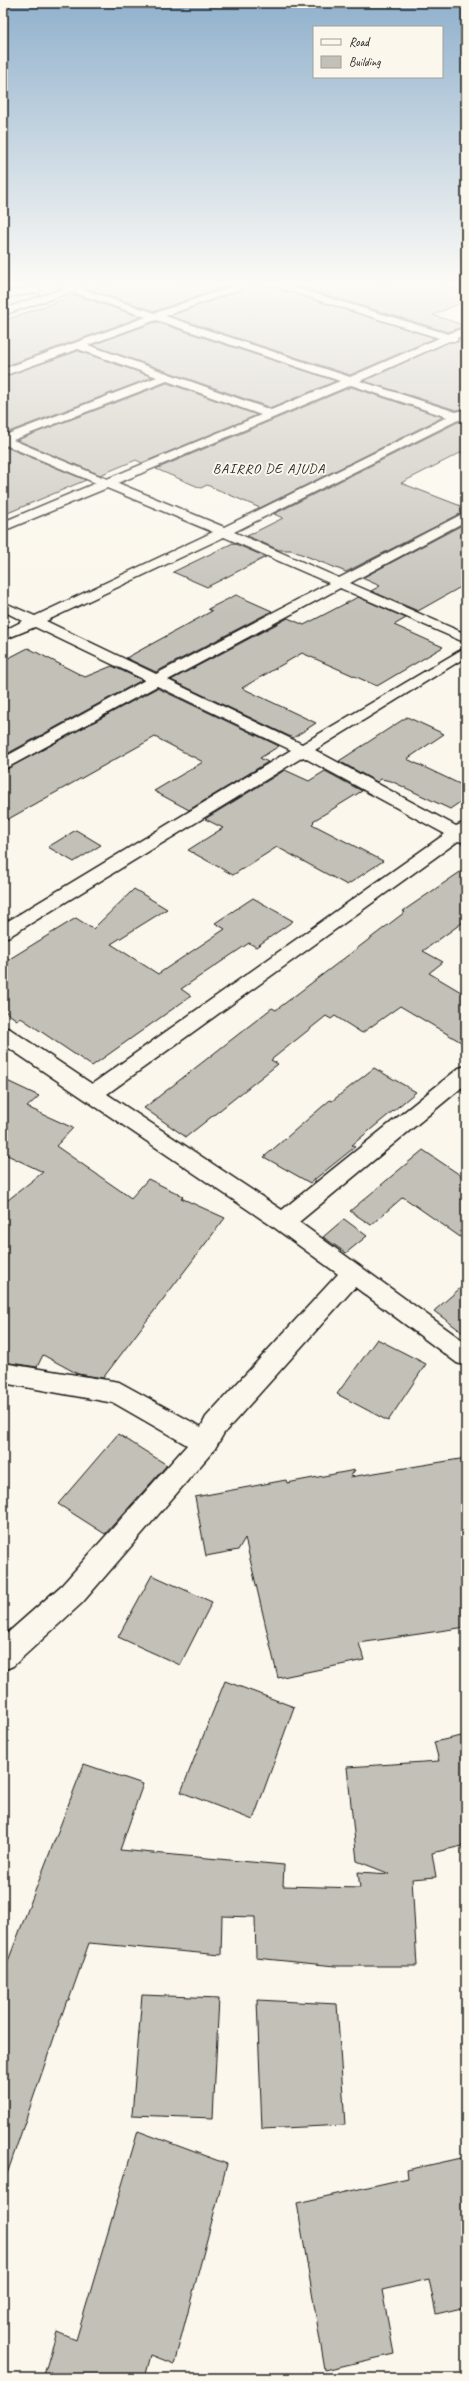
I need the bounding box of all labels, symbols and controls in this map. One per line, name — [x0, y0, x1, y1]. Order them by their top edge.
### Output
legend — [313, 26, 443, 78]
text: Road — [349, 34, 371, 50]
text: Building — [349, 54, 381, 70]
district label: BAIRRO DE AJUDA — [213, 460, 325, 477]

